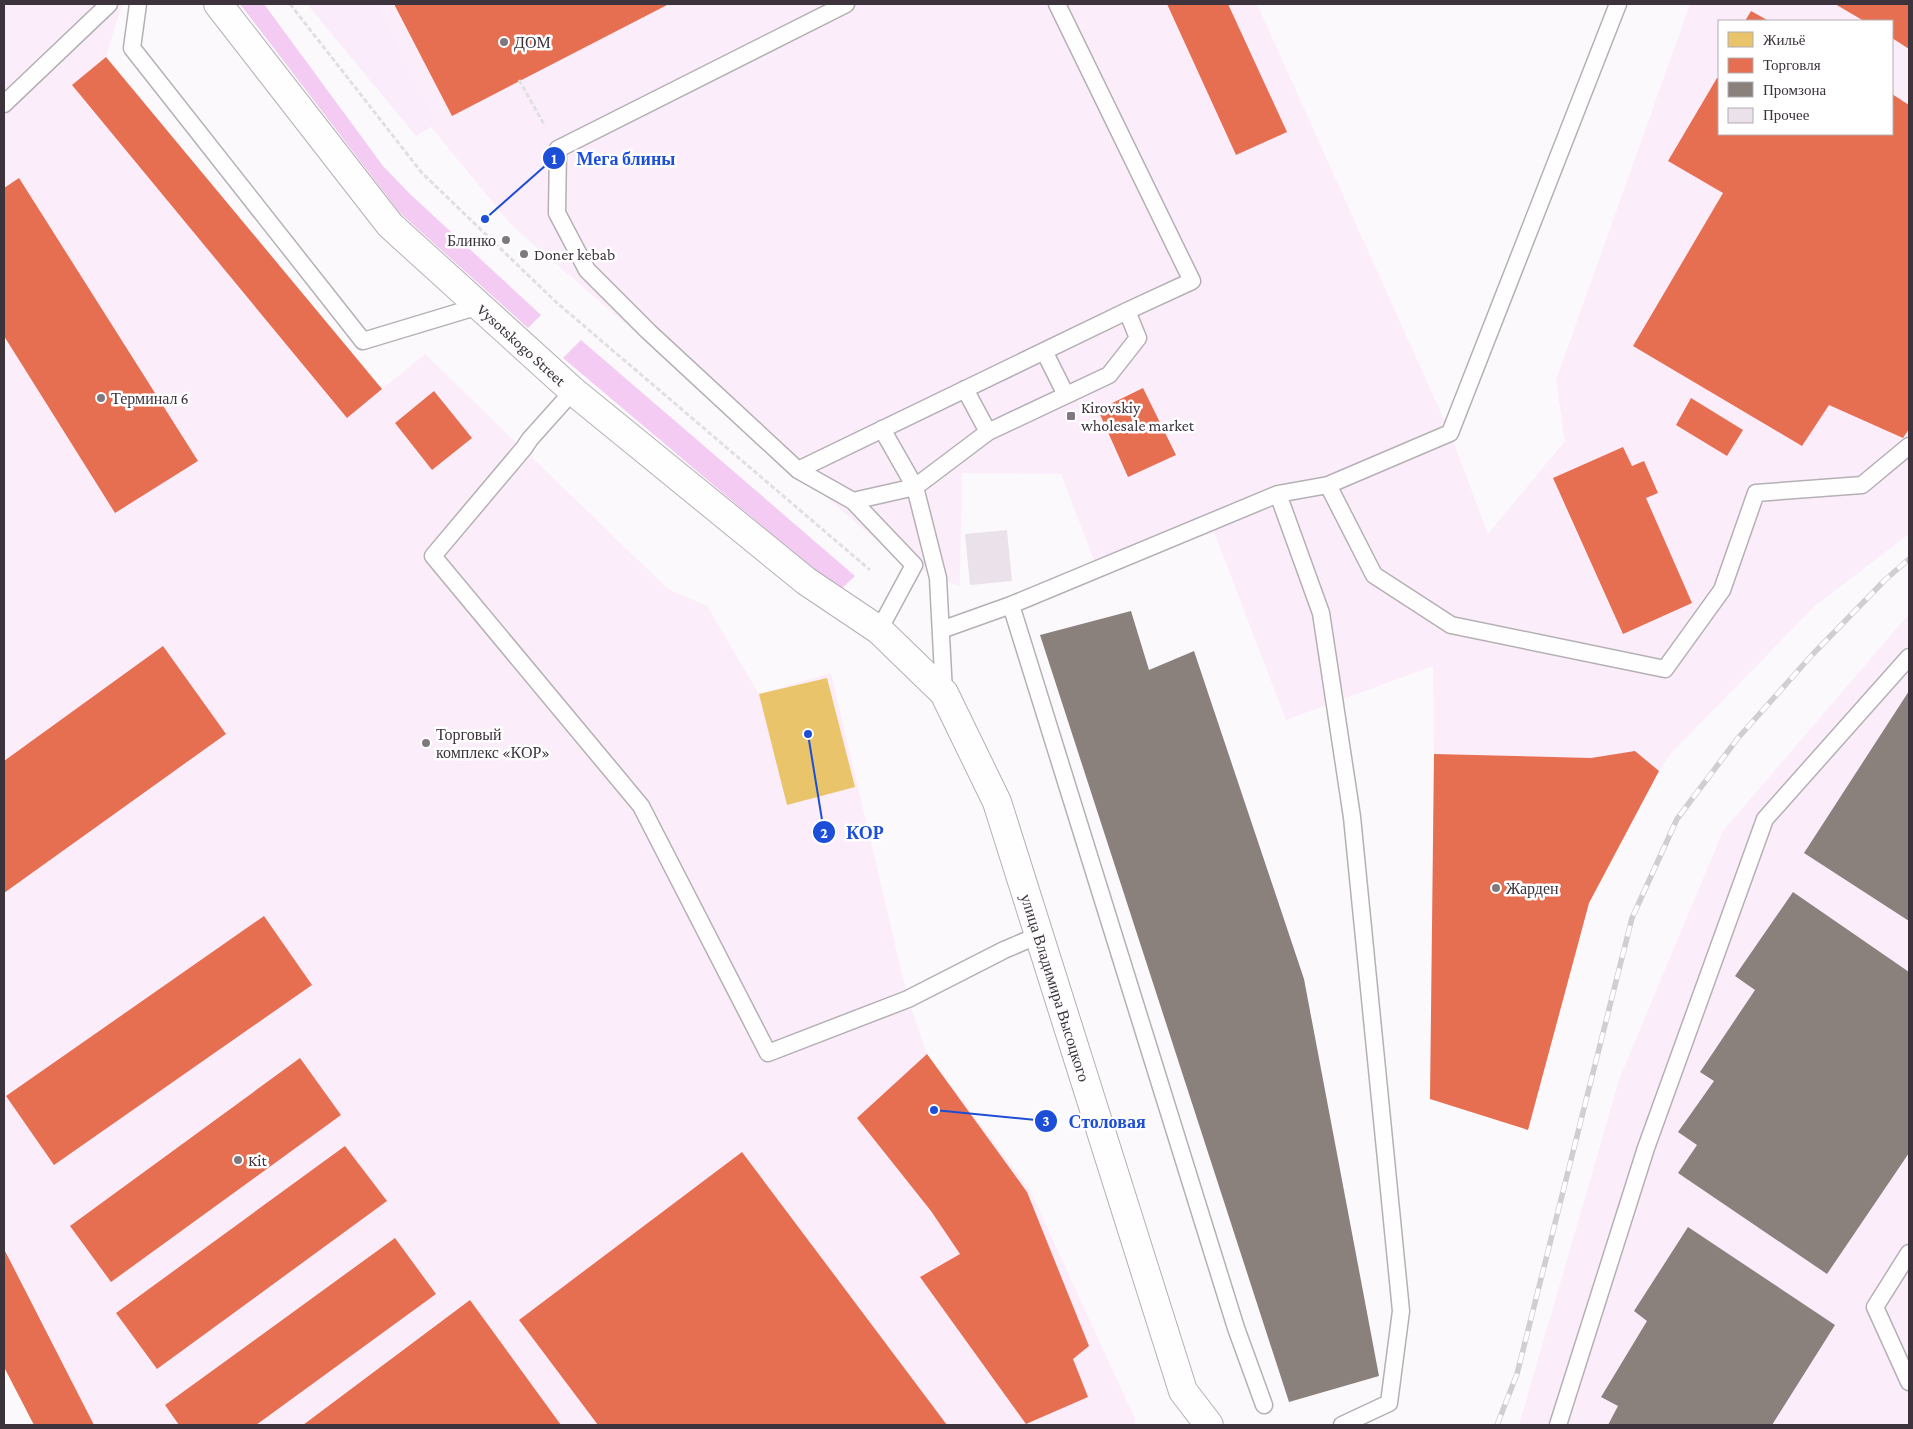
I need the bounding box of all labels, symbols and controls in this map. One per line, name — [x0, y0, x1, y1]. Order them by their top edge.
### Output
legend — [1718, 20, 1893, 135]
text: Жильё — [1763, 32, 1806, 48]
place label: ДОМ — [514, 34, 551, 52]
marker: ДОМ — [498, 36, 510, 48]
text: Торговля — [1763, 57, 1821, 73]
text: Промзона — [1763, 82, 1826, 98]
text: Прочее — [1763, 107, 1810, 123]
callout: Мега блины — [541, 142, 685, 175]
text: Мега блины — [577, 149, 675, 169]
text: 1 — [551, 151, 557, 167]
place label: Блинко — [447, 232, 496, 249]
marker: Блинко — [500, 234, 512, 246]
place label: Doner kebab — [534, 246, 615, 263]
marker: Doner kebab — [518, 248, 530, 260]
street label: Vysotskogo Street — [474, 301, 570, 390]
place label: Терминал 6 — [111, 390, 189, 408]
marker: Терминал 6 — [95, 392, 107, 404]
place label: Kirovskiy wholesale market — [1081, 399, 1195, 434]
marker: Kirovskiy wholesale market — [1065, 410, 1077, 422]
place label: Торговый комплекс «КОР» — [436, 726, 550, 761]
marker: Торговый комплекс «КОР» — [420, 737, 432, 749]
callout: КОР — [811, 816, 894, 849]
text: КОР — [846, 823, 884, 843]
text: 2 — [820, 825, 828, 841]
place label: Жарден — [1506, 880, 1559, 898]
marker: Жарден — [1490, 882, 1502, 894]
street label: улица Владимира Высоцкого — [1017, 892, 1093, 1084]
callout: Столовая — [1033, 1105, 1155, 1138]
text: Столовая — [1068, 1112, 1146, 1132]
text: 3 — [1042, 1113, 1050, 1129]
place label: Kit — [248, 1152, 267, 1169]
marker: Kit — [232, 1154, 244, 1166]

